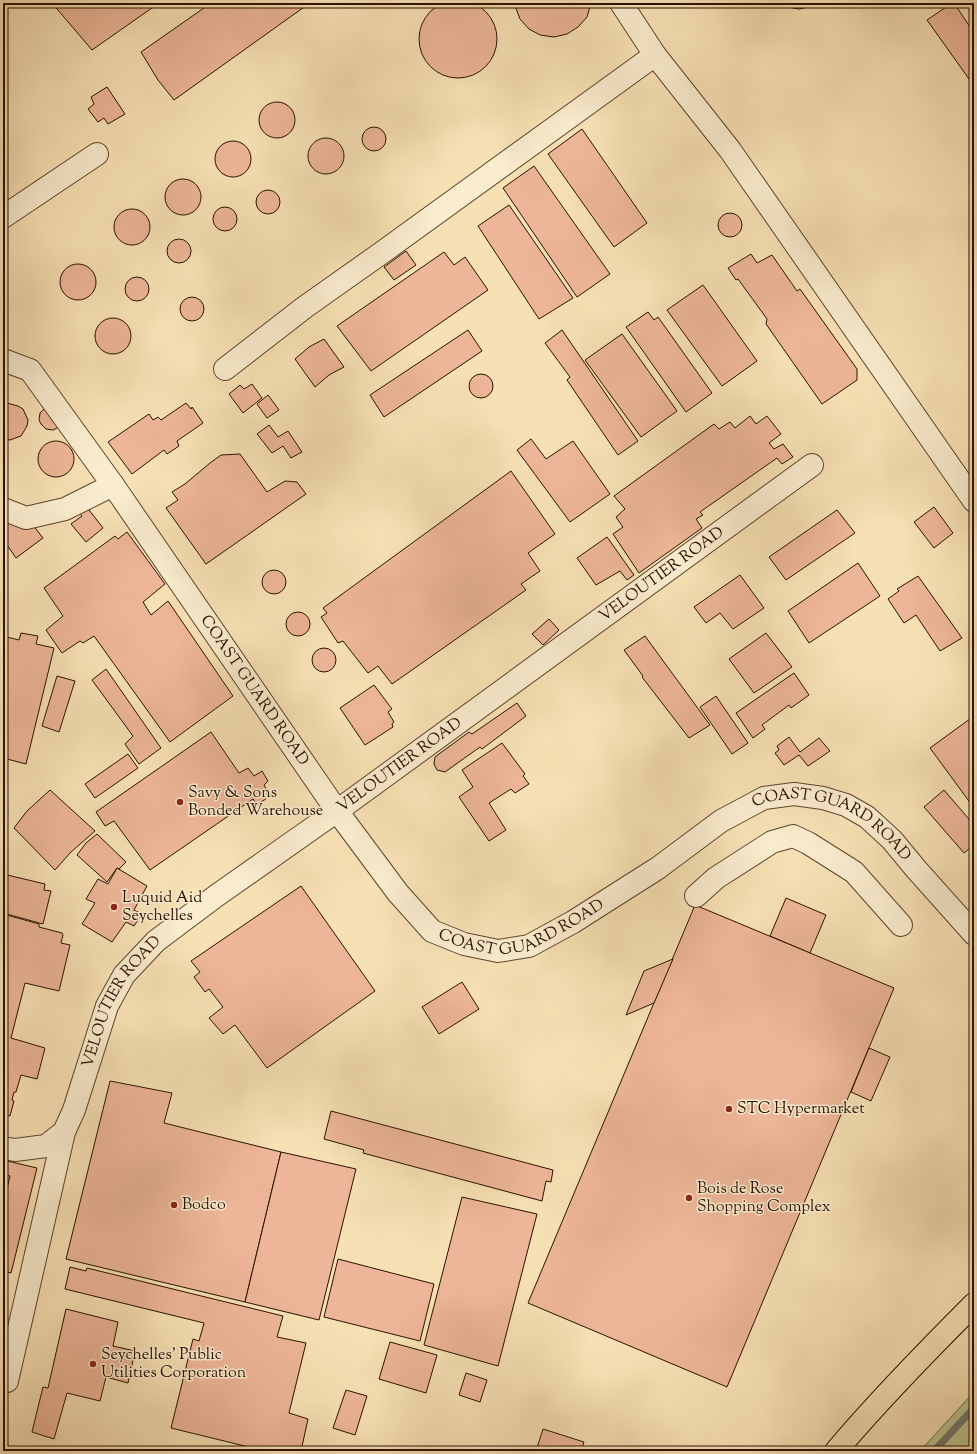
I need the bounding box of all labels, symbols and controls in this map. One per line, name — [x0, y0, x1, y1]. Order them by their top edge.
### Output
street label: VELOUTIER ROAD — [594, 521, 729, 628]
street label: COAST GUARD ROAD — [194, 611, 314, 770]
street label: VELOUTIER ROAD — [332, 712, 467, 819]
place label: Savy & Sons Bonded Warehouse — [188, 782, 323, 823]
street label: COAST GUARD ROAD — [748, 782, 916, 866]
marker: Savy & Sons Bonded Warehouse — [175, 797, 185, 807]
place label: Luquid Aid Seychelles — [122, 887, 202, 928]
street label: COAST GUARD ROAD — [435, 894, 609, 962]
marker: Luquid Aid Seychelles — [109, 902, 119, 912]
street label: VELOUTIER ROAD — [77, 931, 167, 1071]
place label: STC Hypermarket — [737, 1098, 865, 1121]
marker: STC Hypermarket — [724, 1104, 734, 1114]
place label: Bois de Rose Shopping Complex — [697, 1178, 831, 1219]
marker: Bois de Rose Shopping Complex — [684, 1193, 694, 1203]
place label: Bodco — [182, 1194, 226, 1217]
marker: Bodco — [169, 1200, 179, 1210]
place label: Seychelles' Public Utilities Corporation — [101, 1344, 247, 1385]
marker: Seychelles' Public Utilities Corporation — [88, 1359, 98, 1369]

